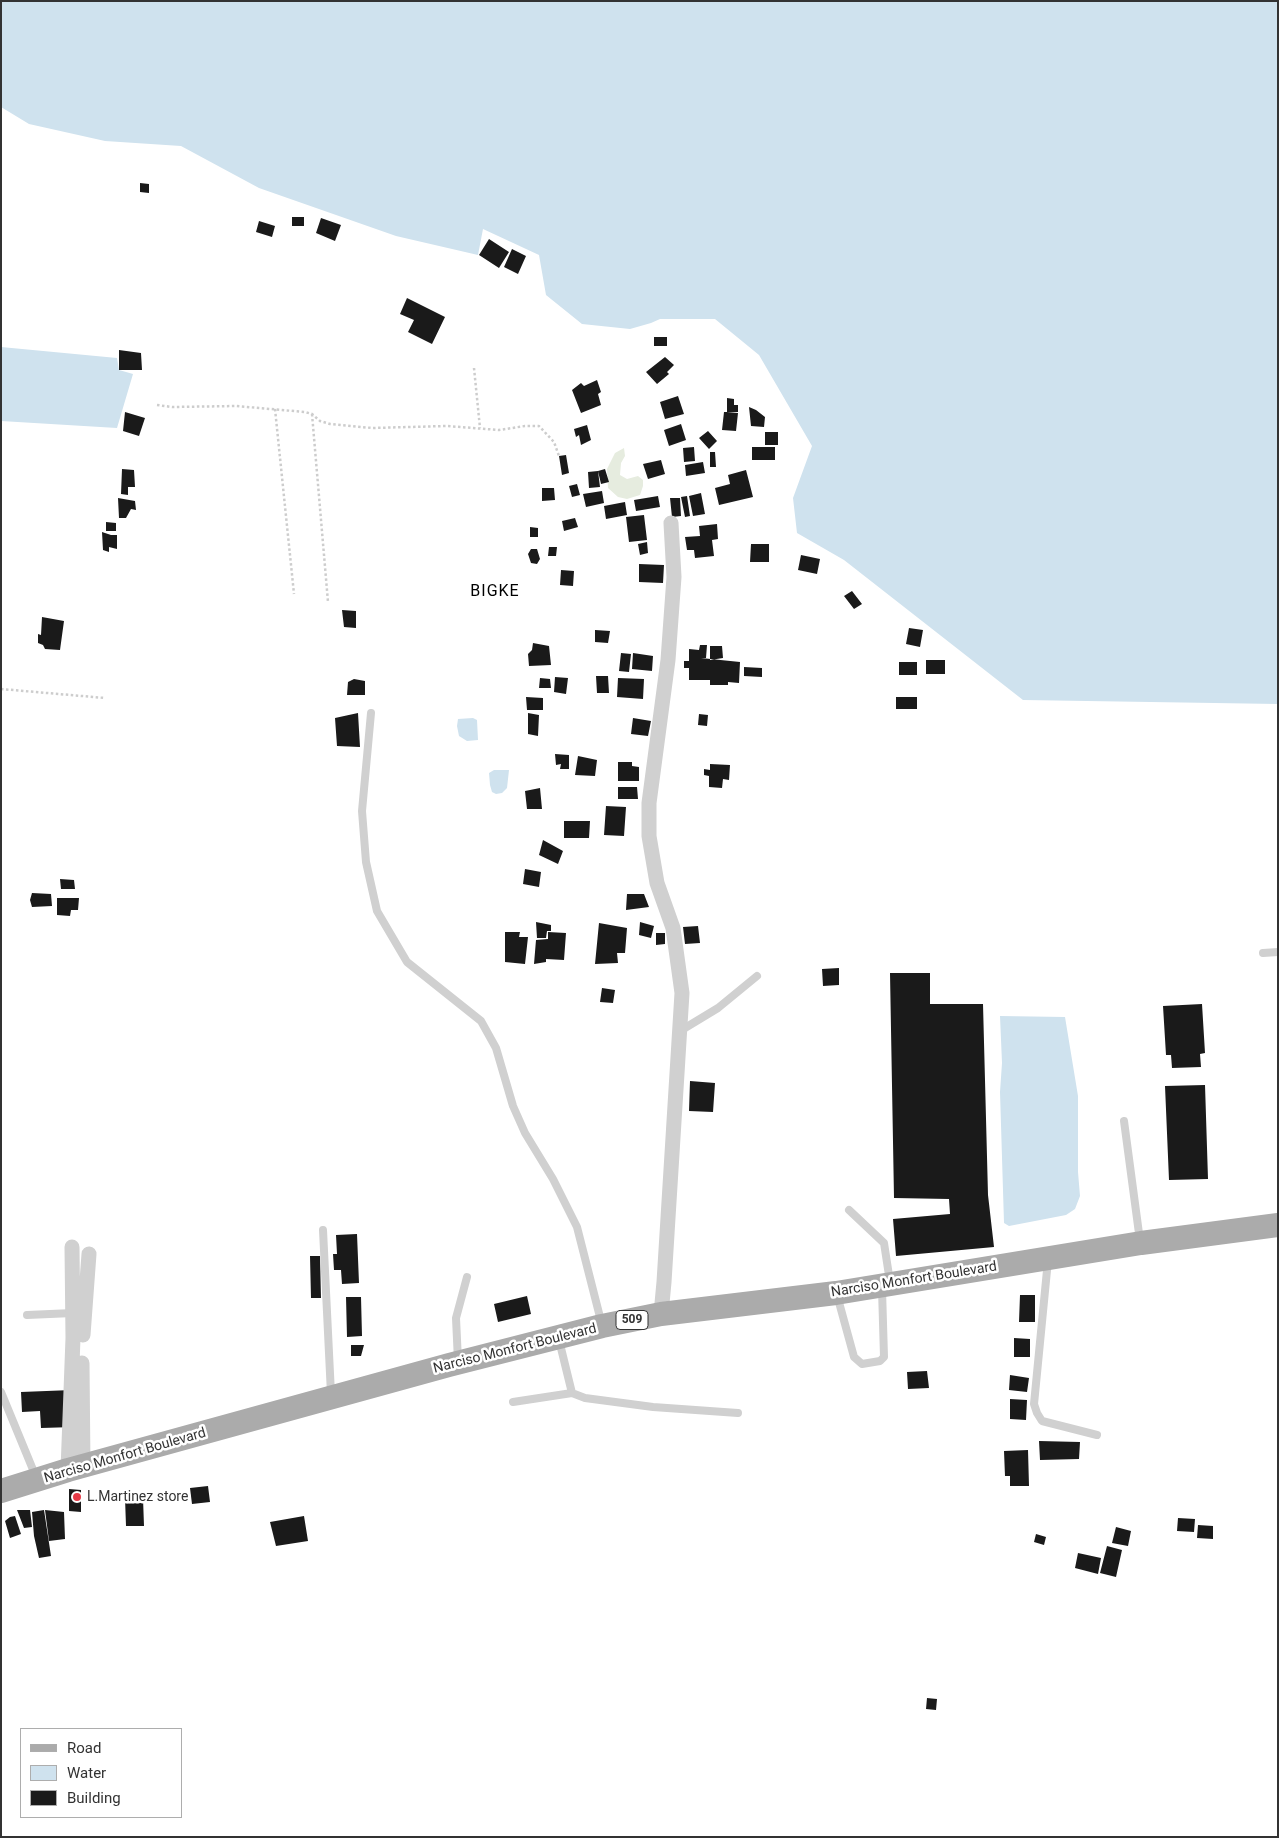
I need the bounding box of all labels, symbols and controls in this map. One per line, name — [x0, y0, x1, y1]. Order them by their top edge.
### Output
district label: BIGKE — [470, 582, 520, 602]
street label: Narciso Monfort Boulevard — [830, 1259, 998, 1301]
road number: 509 — [616, 1310, 648, 1330]
street label: Narciso Monfort Boulevard — [432, 1321, 598, 1377]
street label: Narciso Monfort Boulevard — [42, 1425, 208, 1487]
place label: L.Martinez store — [87, 1489, 188, 1505]
marker: L.Martinez store — [71, 1491, 83, 1503]
legend — [20, 1728, 182, 1818]
text: Road — [67, 1739, 101, 1757]
text: Water — [67, 1764, 106, 1782]
text: Building — [67, 1789, 121, 1807]

